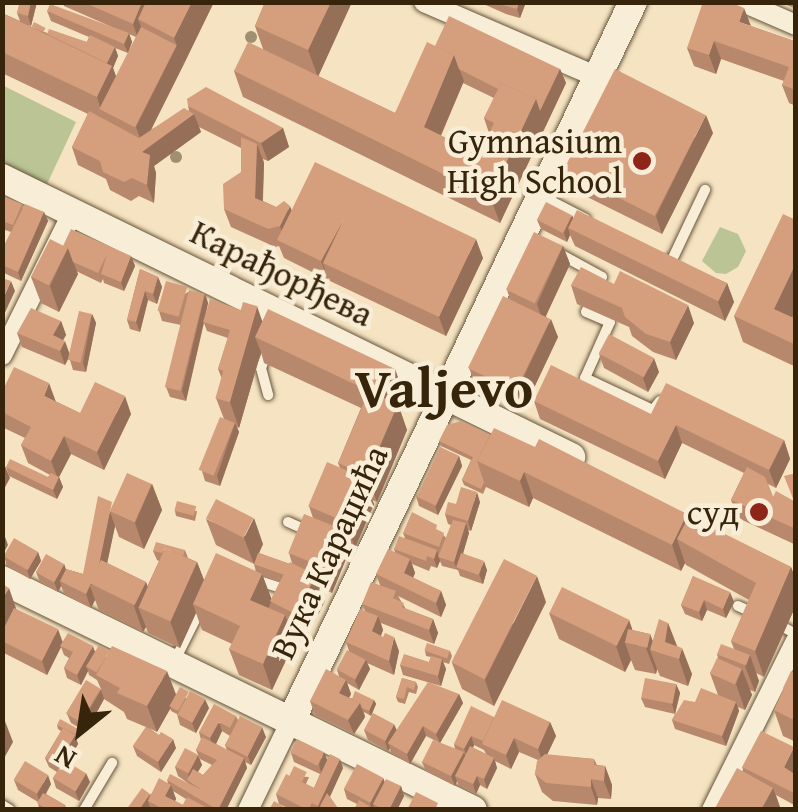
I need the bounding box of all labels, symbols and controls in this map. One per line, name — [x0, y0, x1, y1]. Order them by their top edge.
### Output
place label: Gymnasium High School — [447, 120, 622, 202]
marker: Gymnasium High School — [631, 150, 653, 172]
street label: Карађорђева — [184, 211, 380, 335]
district label: Valjevo — [355, 355, 533, 421]
street label: Вука Караџића — [261, 439, 397, 665]
place label: суд — [687, 491, 739, 533]
marker: суд — [748, 501, 770, 523]
north arrow — [30, 682, 130, 782]
text: N — [46, 736, 83, 781]

